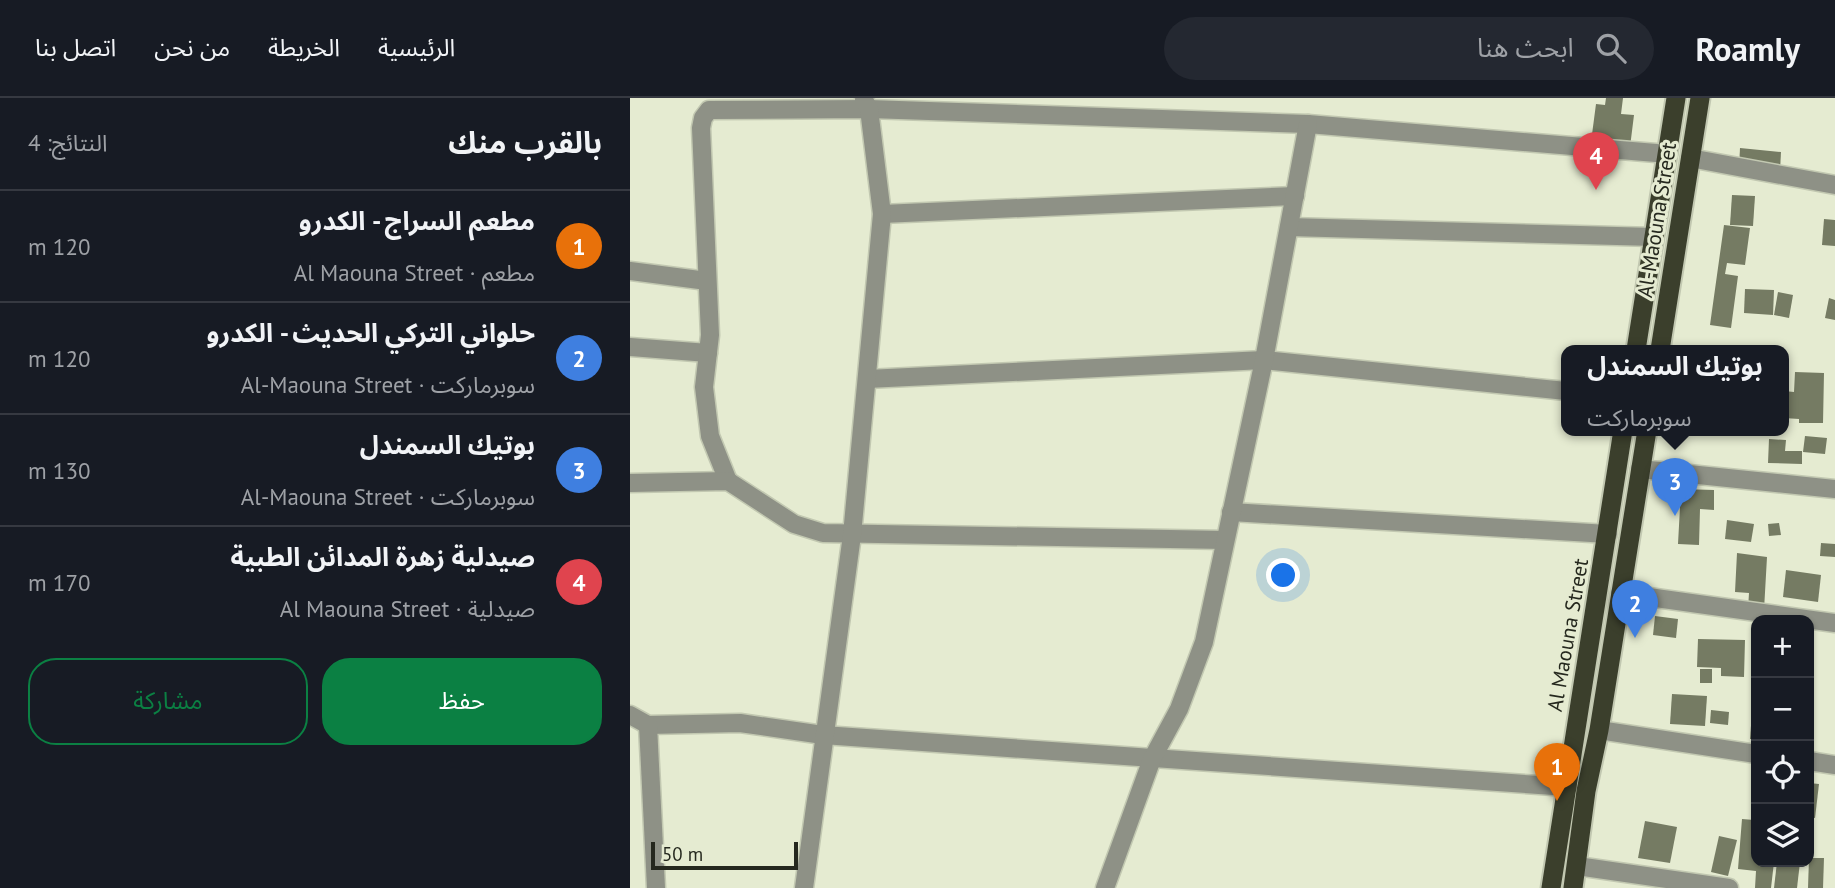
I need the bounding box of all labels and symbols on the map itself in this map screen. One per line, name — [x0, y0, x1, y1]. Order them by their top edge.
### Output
pin: 4 — [1573, 132, 1619, 190]
street label: Al-Maouna Street — [1631, 140, 1682, 299]
pin: 3 — [1652, 458, 1698, 516]
street label: Al Maouna Street — [1541, 556, 1594, 713]
your location — [1266, 558, 1300, 592]
pin: 2 — [1612, 580, 1658, 638]
pin: 1 — [1534, 743, 1580, 801]
scale bar — [651, 839, 798, 871]

